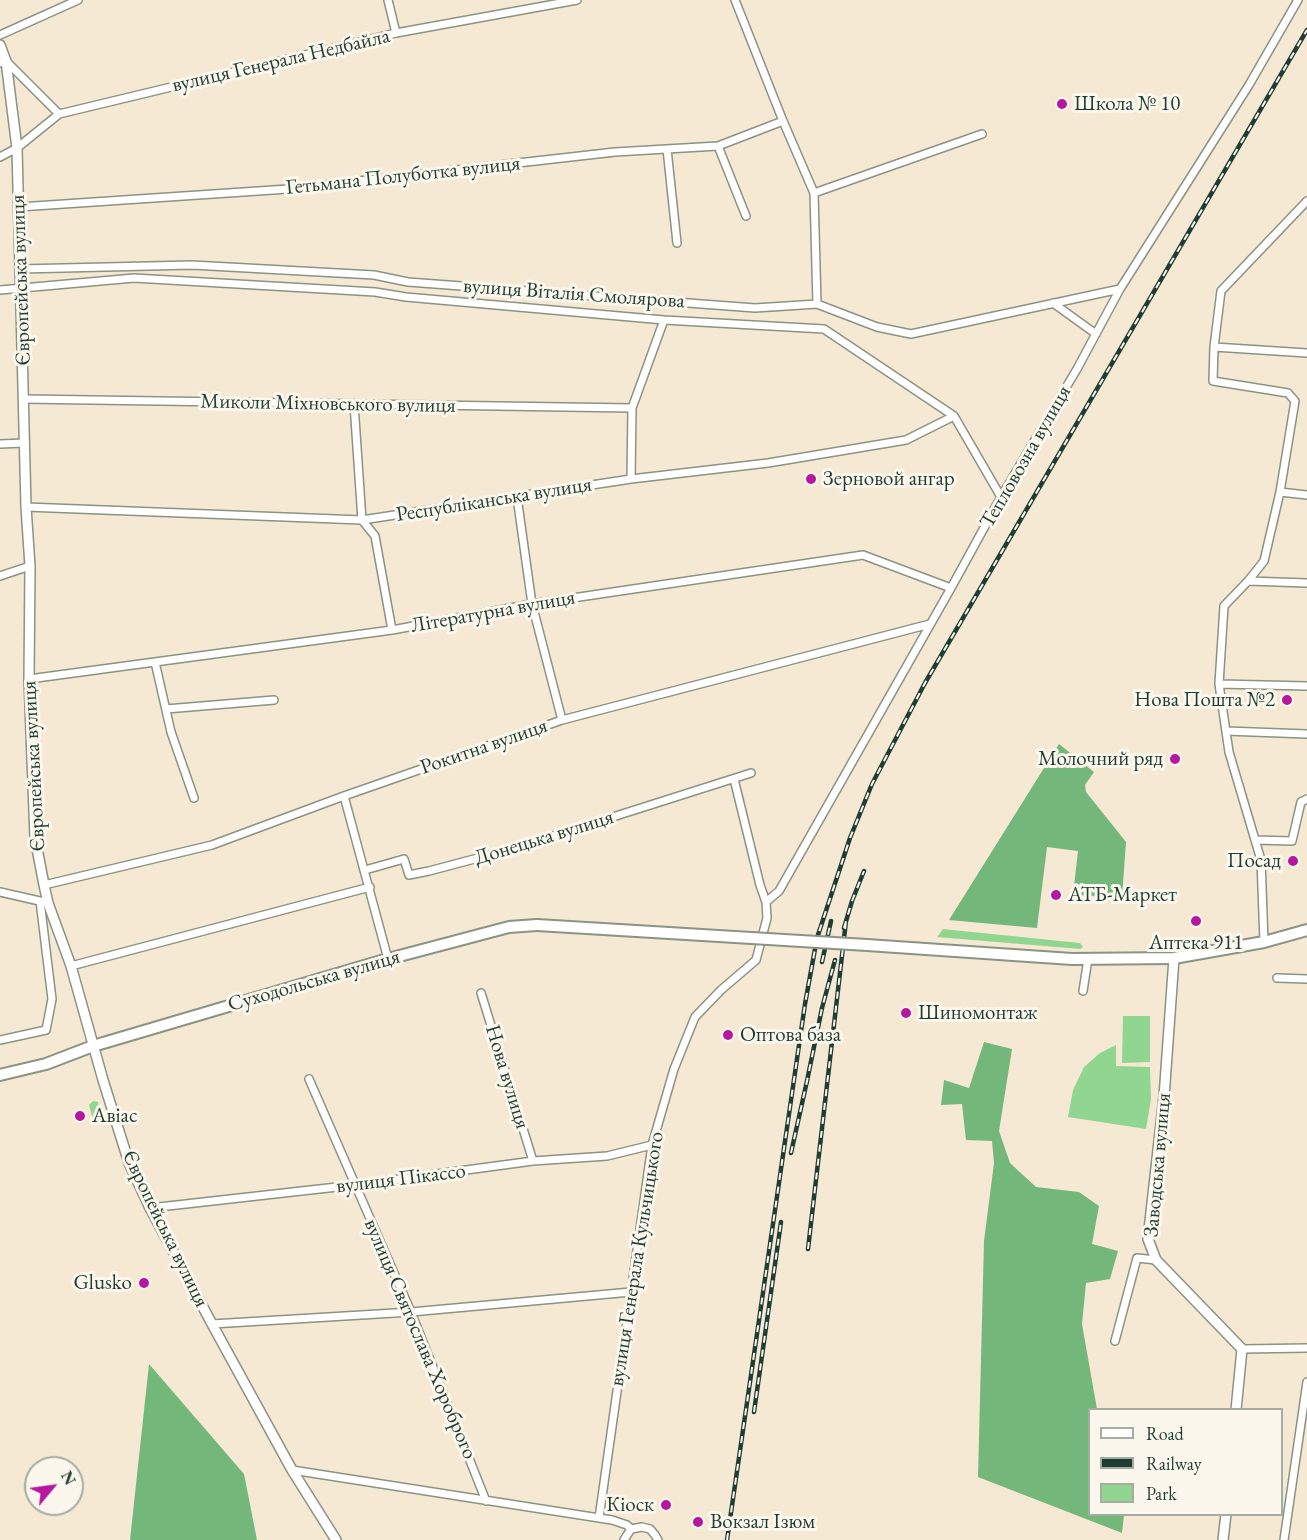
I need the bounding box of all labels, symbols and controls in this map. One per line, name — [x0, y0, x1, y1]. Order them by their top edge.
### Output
street label: вулиця Генерала Недбайла — [170, 24, 392, 98]
place label: Школа № 10 — [1074, 91, 1180, 117]
marker: Школа № 10 — [1055, 97, 1069, 111]
street label: Гетьмана Полуботка вулиця — [284, 151, 522, 201]
street label: Європейська вулиця — [5, 194, 37, 366]
street label: вулиця Віталія Смолярова — [462, 274, 686, 314]
street label: Тепловозна вулиця — [975, 381, 1077, 533]
street label: Миколи Міхновського вулиця — [200, 389, 456, 419]
place label: Зерновой ангар — [823, 466, 955, 492]
street label: Республіканська вулиця — [394, 472, 594, 528]
marker: Зерновой ангар — [804, 472, 818, 486]
street label: Літературна вулиця — [409, 585, 577, 639]
street label: Європейська вулиця — [17, 680, 51, 852]
place label: Нова Пошта №2 — [1134, 687, 1275, 713]
marker: Нова Пошта №2 — [1280, 693, 1294, 707]
street label: Рокитна вулиця — [417, 713, 551, 781]
place label: Молочний ряд — [1038, 746, 1163, 772]
marker: Молочний ряд — [1168, 752, 1182, 766]
street label: Донецька вулиця — [471, 805, 617, 871]
place label: Посад — [1227, 848, 1281, 874]
marker: Посад — [1286, 854, 1300, 868]
place label: АТБ-Маркет — [1068, 882, 1177, 908]
marker: АТБ-Маркет — [1049, 888, 1063, 902]
marker: Аптека 911 — [1189, 914, 1203, 928]
place label: Аптека 911 — [1149, 930, 1243, 956]
street label: Суходольська вулиця — [225, 944, 403, 1018]
place label: Шиномонтаж — [918, 1000, 1038, 1026]
marker: Шиномонтаж — [899, 1006, 913, 1020]
street label: Нова вулиця — [479, 1022, 535, 1132]
place label: Оптова база — [740, 1022, 841, 1048]
marker: Оптова база — [721, 1028, 735, 1042]
street label: Заводська вулиця — [1139, 1092, 1177, 1238]
place label: Авіас — [92, 1103, 138, 1129]
marker: Авіас — [73, 1109, 87, 1123]
street label: вулиця Генерала Кульчицького — [604, 1130, 670, 1388]
street label: Європейська вулиця — [116, 1147, 214, 1311]
street label: вулиця Пікассо — [335, 1159, 467, 1199]
street label: вулиця Святослава Хороброго — [358, 1215, 482, 1463]
place label: Glusko — [74, 1270, 132, 1296]
marker: Glusko — [137, 1276, 151, 1290]
legend — [1088, 1408, 1283, 1516]
text: Road — [1146, 1422, 1184, 1445]
text: Railway — [1146, 1452, 1202, 1475]
north arrow — [24, 1456, 84, 1516]
text: N — [56, 1467, 81, 1489]
text: Park — [1146, 1482, 1177, 1505]
place label: Кіоск — [606, 1492, 654, 1518]
marker: Кіоск — [659, 1498, 673, 1512]
place label: Вокзал Ізюм — [710, 1509, 815, 1535]
marker: Вокзал Ізюм — [691, 1515, 705, 1529]

